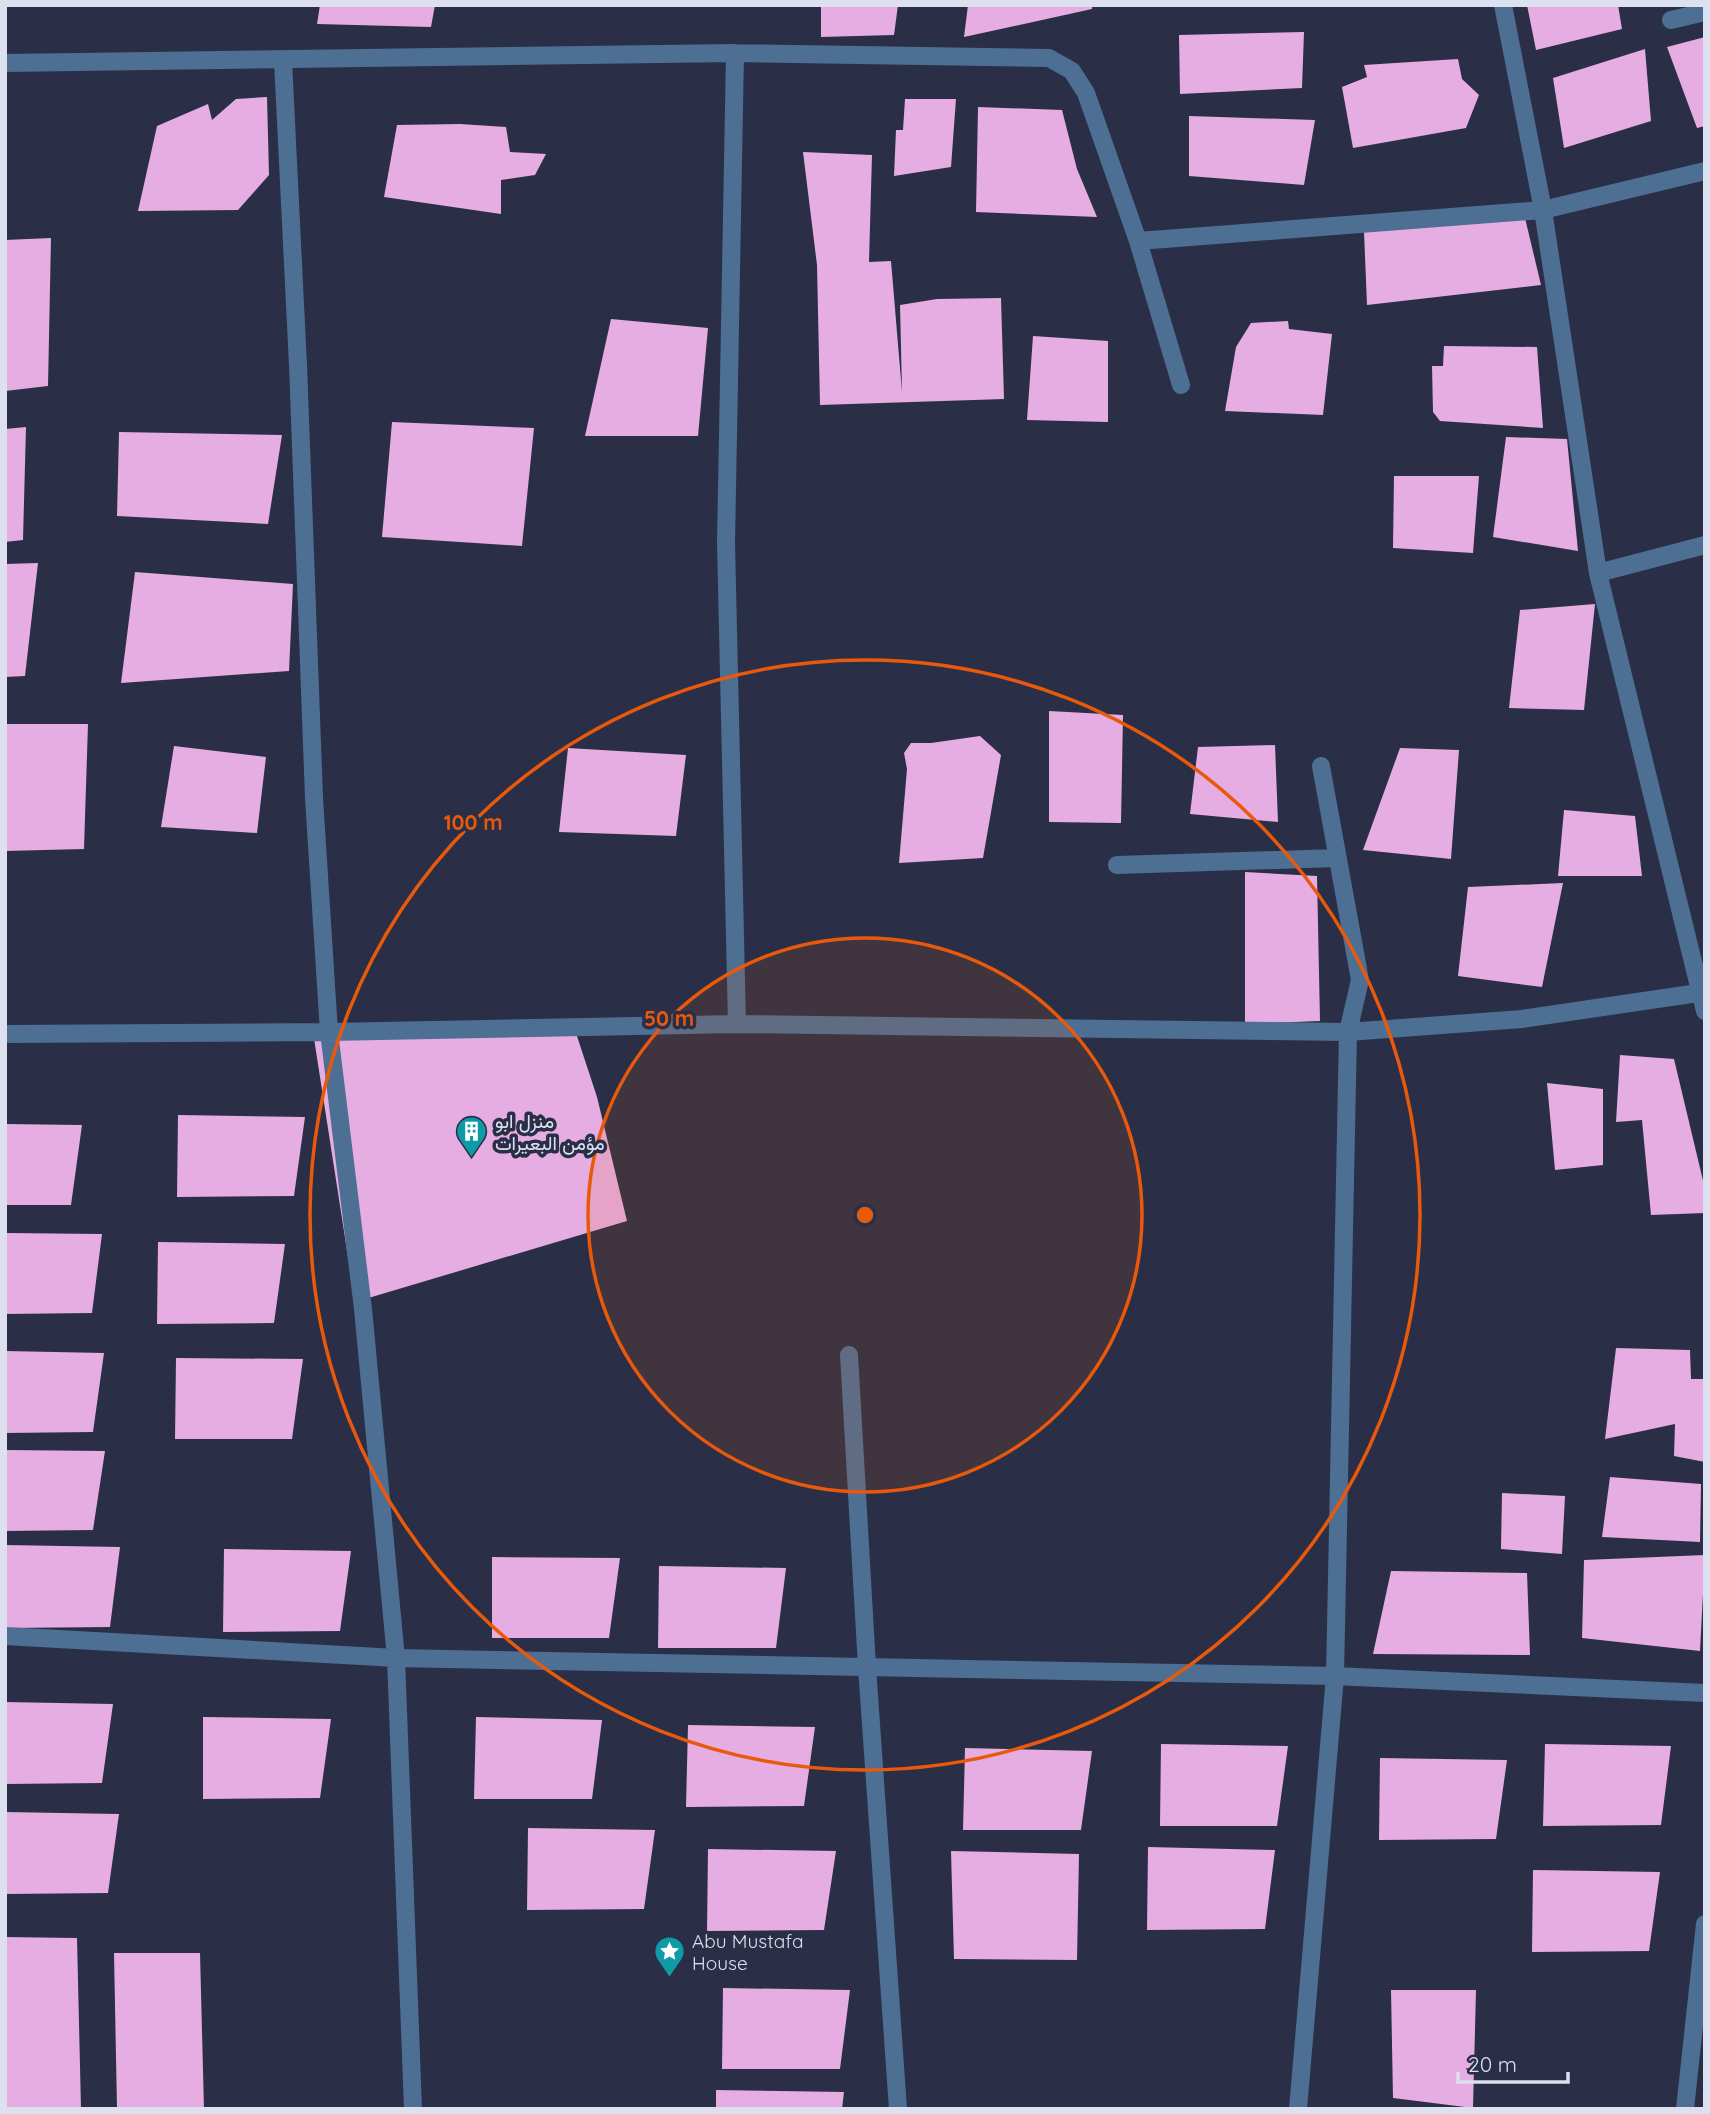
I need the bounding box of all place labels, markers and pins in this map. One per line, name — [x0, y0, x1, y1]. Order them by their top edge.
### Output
place label: منزل ابو مؤمن البعيرات — [495, 1109, 605, 1155]
building icon: منزل ابو مؤمن البعيرات — [455, 1115, 489, 1159]
centre of rings — [853, 1203, 877, 1227]
place label: Abu Mustafa House — [692, 1929, 804, 1975]
place icon: Abu Mustafa House — [652, 1935, 686, 1979]

